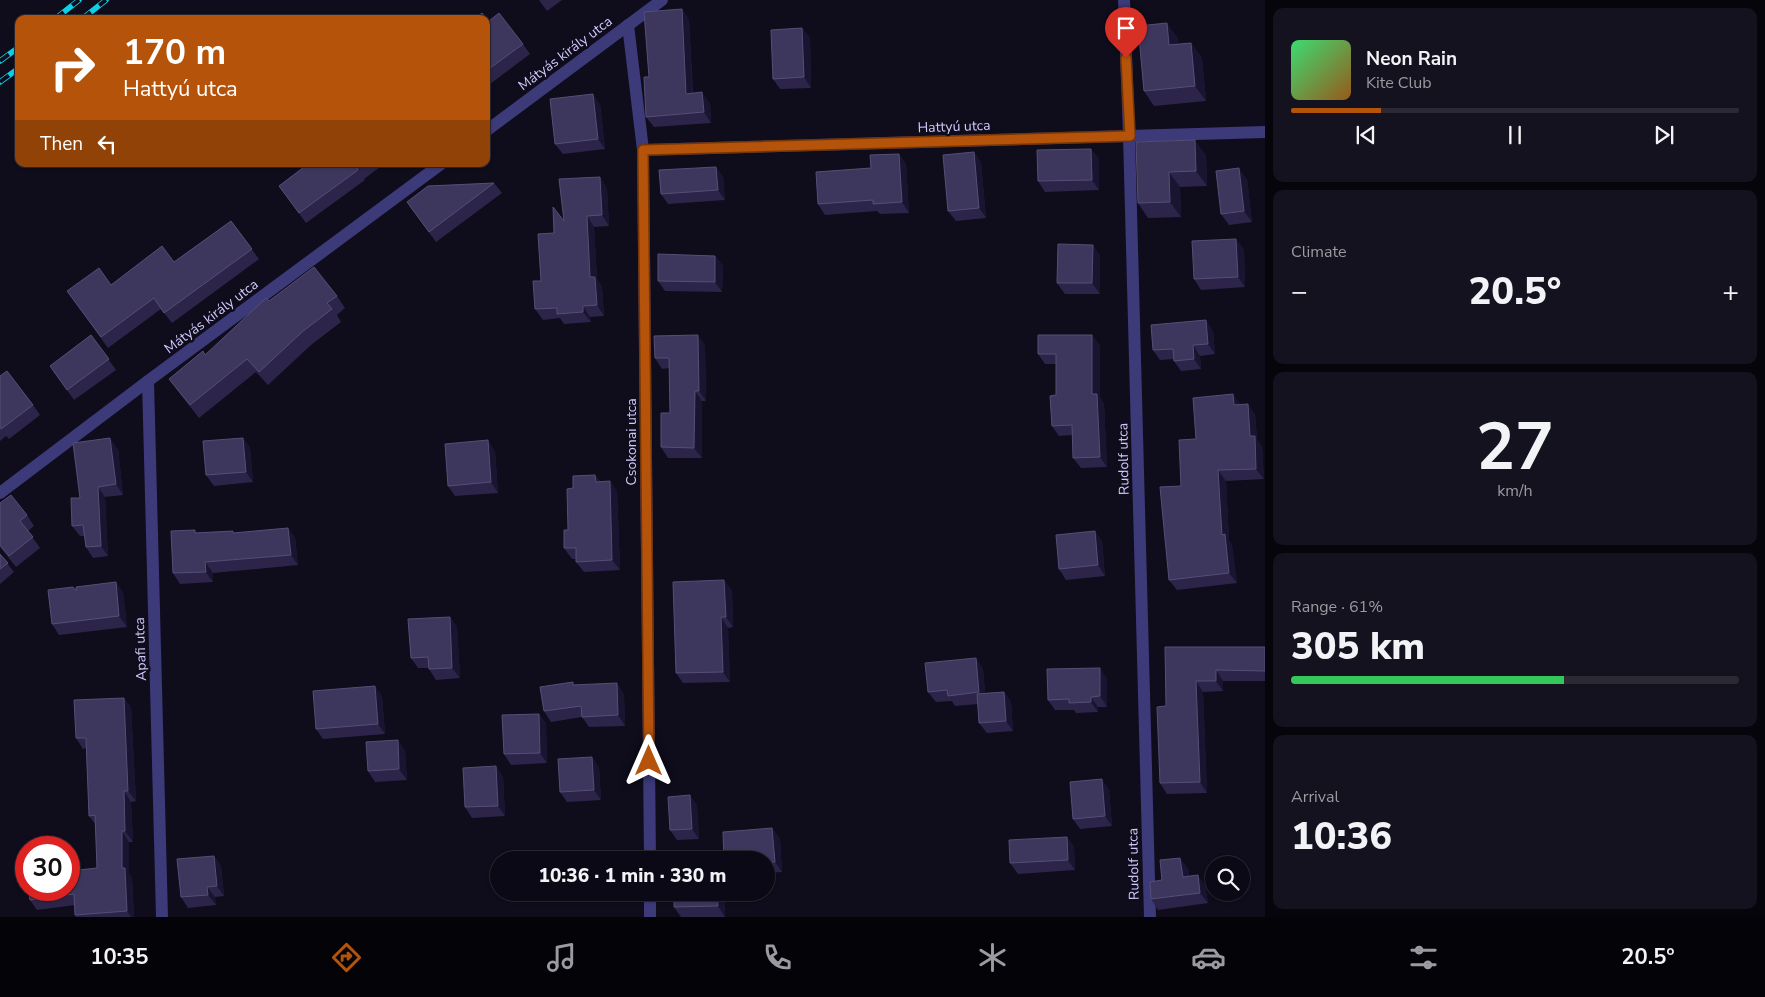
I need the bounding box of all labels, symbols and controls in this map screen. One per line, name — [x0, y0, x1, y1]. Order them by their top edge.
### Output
pin — [1105, 7, 1147, 58]
street label: Mátyás király utca — [514, 12, 616, 95]
icon: arrive — [1112, 14, 1140, 42]
text: 170 m — [123, 29, 226, 76]
icon: right — [40, 35, 105, 100]
text: Neon Rain — [1366, 46, 1457, 72]
text: Kite Club — [1366, 72, 1432, 94]
text: Hattyú utca — [123, 74, 238, 104]
street label: Hattyú utca — [917, 116, 991, 137]
icon: previous — [1352, 121, 1380, 149]
icon: pause — [1501, 121, 1529, 149]
icon: next — [1650, 121, 1678, 149]
icon: left — [93, 130, 121, 158]
text: Then — [40, 131, 83, 157]
text: Climate — [1291, 241, 1346, 263]
text: 20.5° — [1469, 266, 1561, 317]
text: − — [1291, 273, 1308, 311]
text: + — [1722, 273, 1739, 311]
street label: Mátyás király utca — [160, 275, 262, 358]
street label: Csokonai utca — [622, 398, 641, 486]
text: 27 — [1476, 403, 1554, 492]
street label: Rudolf utca — [1113, 423, 1134, 495]
text: km/h — [1497, 480, 1533, 502]
text: Range · 61% — [1291, 596, 1383, 618]
street label: Apafi utca — [130, 617, 151, 681]
text: 305 km — [1291, 621, 1425, 672]
position arrow — [622, 734, 674, 786]
text: Arrival — [1291, 786, 1339, 808]
text: 10:36 — [1291, 811, 1392, 862]
street label: Rudolf utca — [1123, 828, 1144, 900]
speed limit sign: 30 — [15, 836, 80, 901]
map controls — [1205, 856, 1250, 901]
button: search — [1205, 856, 1250, 901]
text: 10:36 · 1 min · 330 m — [539, 863, 726, 889]
icon: directions — [329, 940, 364, 975]
icon: music — [544, 940, 579, 975]
icon: phone — [760, 940, 795, 975]
icon: climate — [975, 940, 1010, 975]
icon: car — [1191, 940, 1226, 975]
icon: filters — [1406, 940, 1441, 975]
text: 10:35 — [90, 942, 148, 972]
text: 20.5° — [1621, 942, 1675, 972]

